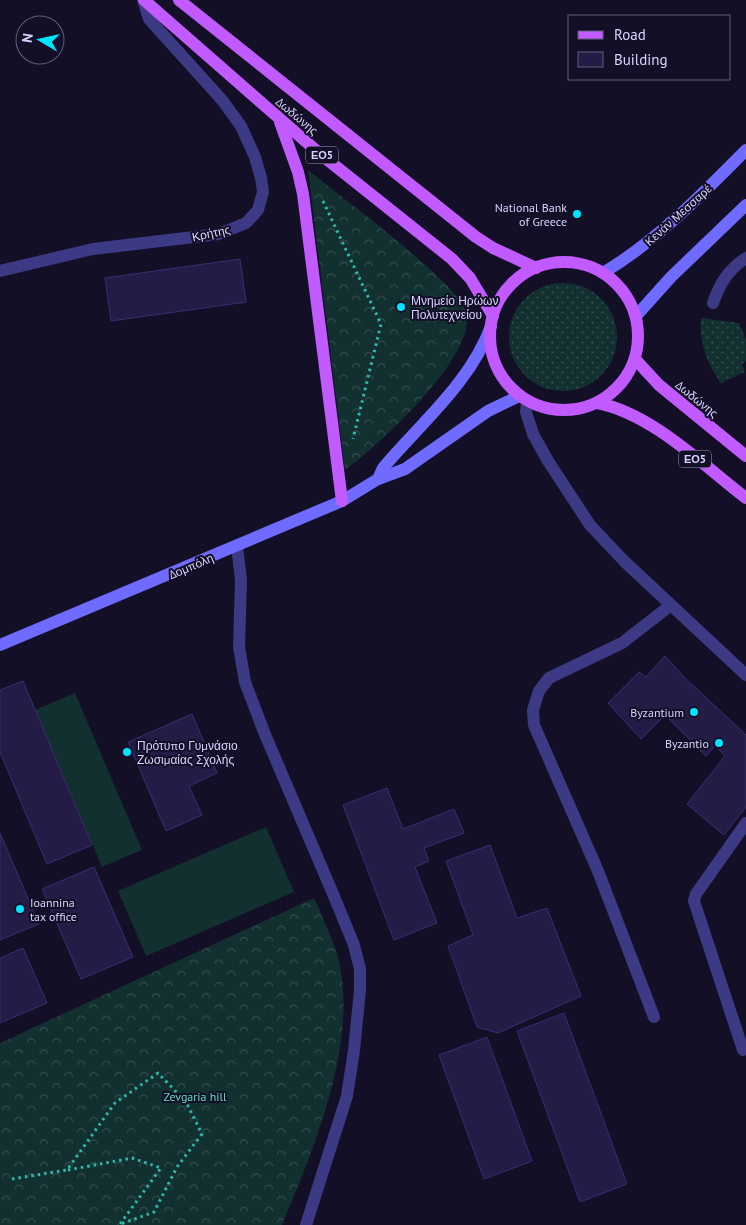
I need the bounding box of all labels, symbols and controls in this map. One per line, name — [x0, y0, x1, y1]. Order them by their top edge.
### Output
north arrow — [15, 15, 65, 65]
legend — [568, 15, 731, 80]
text: Road — [614, 25, 646, 44]
text: N — [18, 32, 37, 44]
text: Building — [614, 50, 668, 69]
street label: Δωδώνης — [273, 94, 321, 138]
road number: ΕΟ5 — [306, 146, 338, 164]
street label: Κενάν Μεσσαρέ — [641, 181, 715, 249]
place label: National Bank of Greece — [495, 200, 567, 229]
marker: National Bank of Greece — [571, 208, 583, 220]
street label: Κρήτης — [191, 222, 232, 244]
place label: Μνημείο Ηρώων Πολυτεχνείου — [411, 293, 498, 322]
marker: Μνημείο Ηρώων Πολυτεχνείου — [395, 301, 407, 313]
street label: Δωδώνης — [673, 377, 722, 421]
road number: ΕΟ5 — [679, 450, 711, 468]
street label: Δομπόλη — [166, 550, 216, 582]
place label: Byzantium — [630, 705, 684, 720]
marker: Byzantium — [688, 706, 700, 718]
place label: Byzantio — [665, 736, 709, 751]
marker: Byzantio — [713, 737, 725, 749]
place label: Πρότυπο Γυμνάσιο Ζωσιμαίας Σχολής — [137, 738, 238, 767]
marker: Πρότυπο Γυμνάσιο Ζωσιμαίας Σχολής — [121, 746, 133, 758]
place label: Ioannina tax office — [30, 895, 77, 924]
marker: Ioannina tax office — [14, 903, 26, 915]
park label: Zevgaria hill — [163, 1089, 227, 1104]

